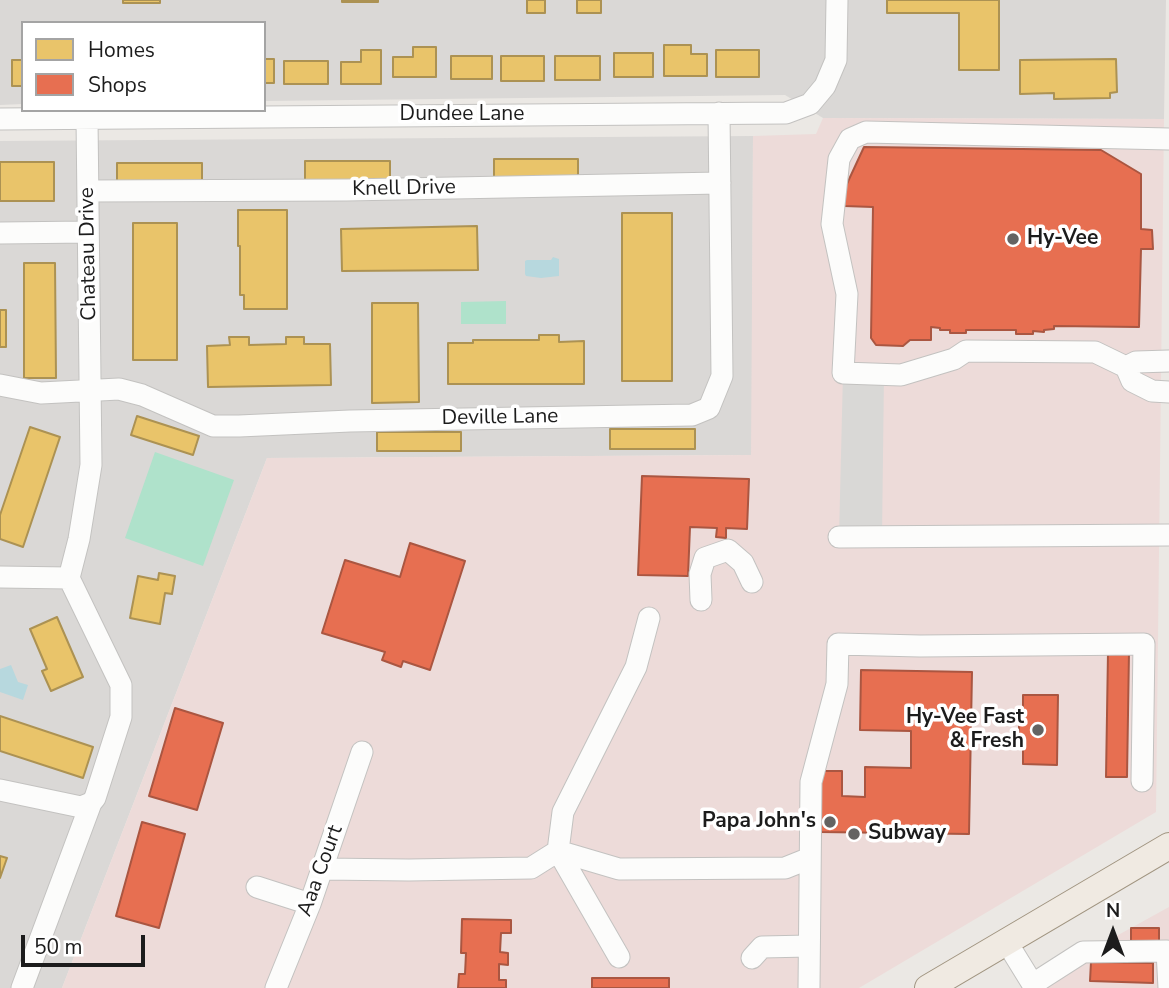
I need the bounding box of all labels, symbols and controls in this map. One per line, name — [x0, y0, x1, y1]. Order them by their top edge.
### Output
legend — [21, 21, 266, 112]
text: Homes — [88, 36, 155, 64]
text: Shops — [88, 71, 147, 99]
street label: Dundee Lane — [400, 102, 524, 128]
street label: Knell Drive — [352, 175, 456, 203]
street label: Chateau Drive — [75, 187, 103, 321]
place label: Hy-Vee — [1027, 226, 1098, 252]
marker: Hy-Vee — [1005, 231, 1021, 247]
street label: Deville Lane — [441, 404, 559, 432]
place label: Hy-Vee Fast & Fresh — [906, 705, 1024, 755]
marker: Hy-Vee Fast & Fresh — [1030, 722, 1046, 738]
place label: Papa John's — [702, 809, 816, 835]
marker: Papa John's — [822, 814, 838, 830]
place label: Subway — [868, 821, 946, 847]
street label: Aaa Court — [293, 822, 349, 920]
marker: Subway — [846, 826, 862, 842]
north arrow — [1078, 897, 1148, 967]
text: N — [1106, 898, 1120, 924]
scale bar — [24, 922, 149, 966]
text: 50 m — [34, 933, 83, 961]

